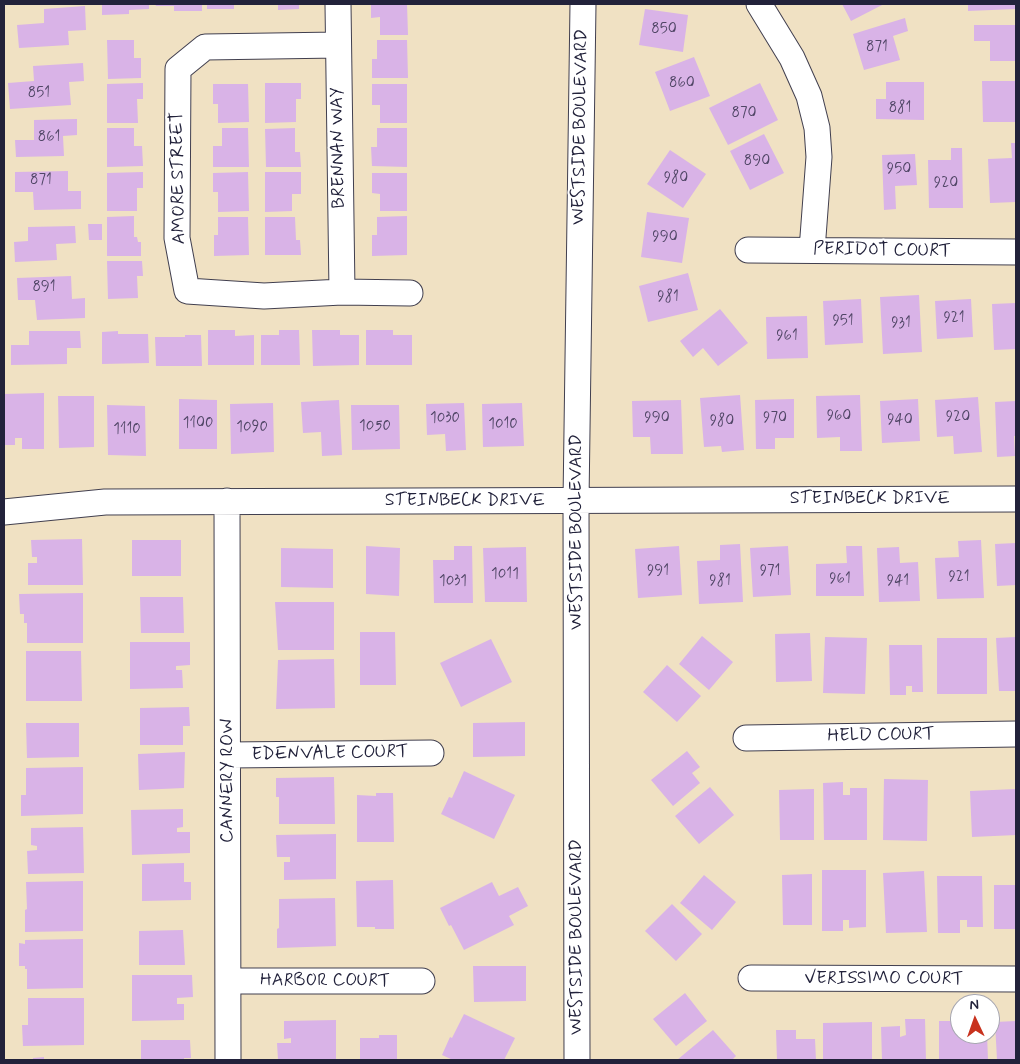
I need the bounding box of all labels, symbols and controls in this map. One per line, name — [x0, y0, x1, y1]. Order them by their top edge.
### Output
house number: 850 — [651, 21, 677, 39]
street label: WESTSIDE BOULEVARD — [568, 29, 594, 225]
house number: 871 — [866, 39, 888, 57]
house number: 860 — [669, 75, 695, 93]
house number: 851 — [28, 85, 50, 103]
street label: BRENNAN WAY — [327, 87, 351, 209]
house number: 881 — [889, 100, 911, 118]
house number: 870 — [731, 105, 757, 123]
street label: AMORE STREET — [167, 112, 191, 244]
house number: 861 — [38, 129, 60, 147]
house number: 890 — [744, 153, 770, 171]
house number: 950 — [887, 161, 911, 179]
house number: 980 — [664, 170, 688, 188]
house number: 871 — [30, 172, 52, 190]
house number: 920 — [934, 175, 958, 193]
house number: 990 — [652, 229, 678, 247]
street label: PERIDOT COURT — [813, 239, 951, 263]
house number: 891 — [32, 279, 56, 297]
house number: 981 — [657, 289, 679, 307]
house number: 921 — [943, 310, 965, 328]
house number: 951 — [832, 313, 854, 331]
house number: 931 — [891, 315, 911, 333]
house number: 961 — [776, 328, 798, 346]
house number: 960 — [827, 408, 851, 426]
house number: 920 — [946, 409, 970, 427]
house number: 1030 — [430, 410, 460, 428]
house number: 990 — [644, 410, 670, 428]
house number: 970 — [763, 410, 787, 428]
house number: 940 — [887, 412, 913, 430]
house number: 980 — [710, 413, 734, 431]
house number: 1100 — [183, 415, 213, 433]
house number: 1010 — [488, 416, 518, 434]
house number: 1050 — [359, 418, 391, 436]
house number: 1090 — [236, 419, 268, 437]
house number: 1110 — [113, 421, 141, 439]
street label: WESTSIDE BOULEVARD — [566, 434, 588, 630]
street label: STEINBECK DRIVE — [790, 488, 950, 510]
street label: STEINBECK DRIVE — [385, 490, 545, 512]
house number: 991 — [647, 563, 669, 581]
house number: 971 — [760, 563, 780, 581]
house number: 1011 — [491, 566, 519, 584]
house number: 921 — [948, 569, 970, 587]
house number: 961 — [829, 571, 851, 589]
house number: 1031 — [439, 573, 467, 591]
house number: 981 — [709, 573, 731, 591]
house number: 941 — [887, 573, 909, 591]
street label: CANNERY ROW — [217, 719, 239, 843]
street label: HELD COURT — [827, 724, 935, 748]
street label: EDENVALE COURT — [252, 742, 408, 766]
street label: WESTSIDE BOULEVARD — [566, 839, 588, 1035]
street label: VERISSIMO COURT — [805, 968, 963, 990]
street label: HARBOR COURT — [260, 970, 390, 992]
north arrow — [950, 994, 1000, 1044]
text: N — [969, 996, 979, 1014]

